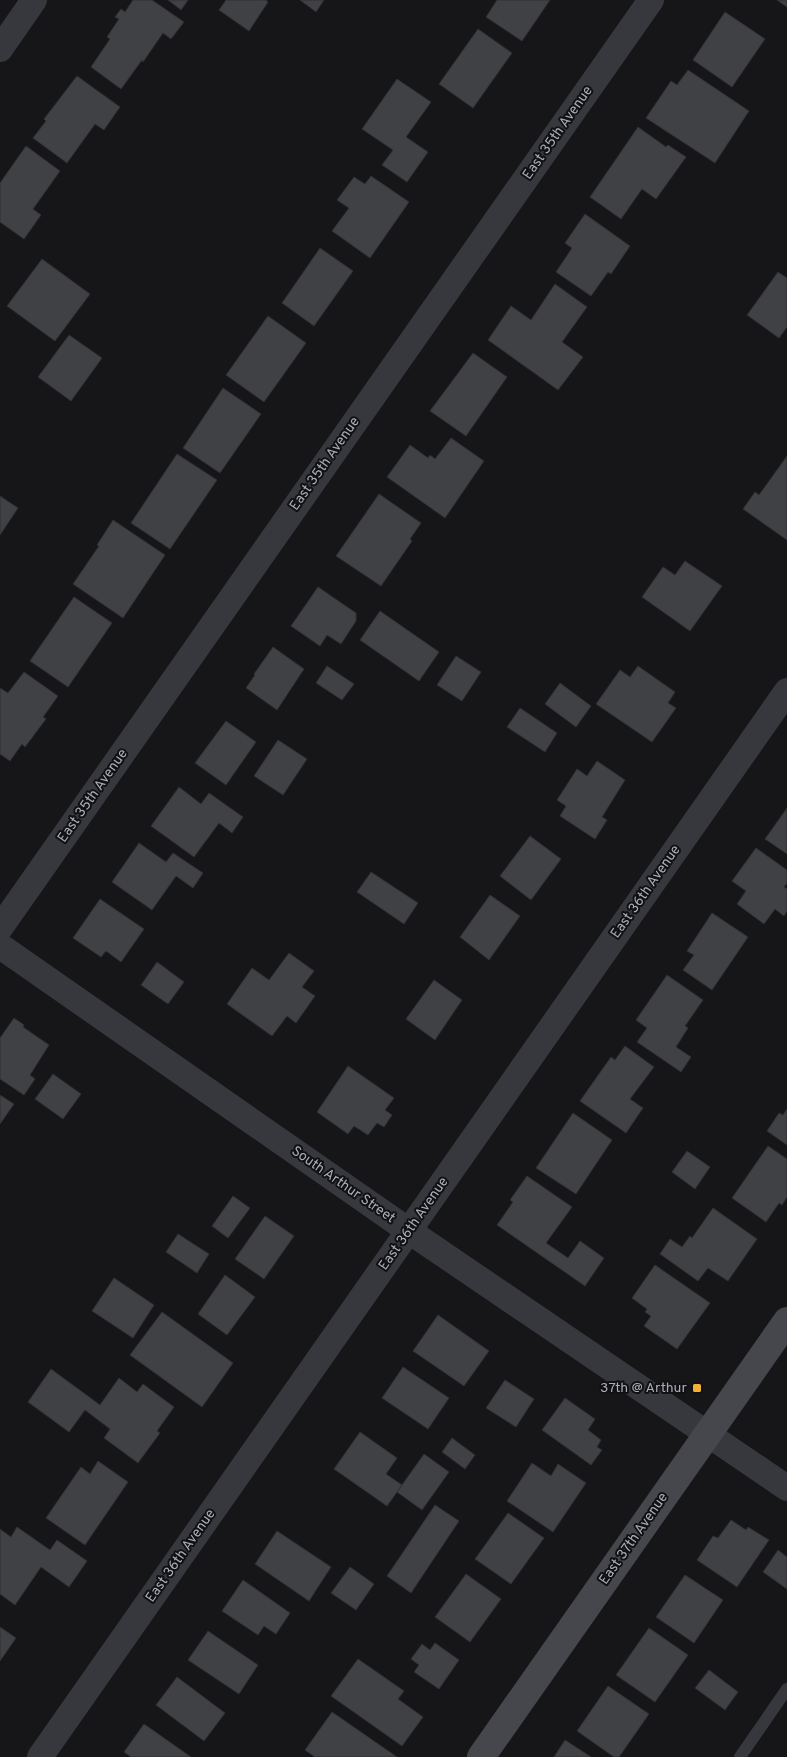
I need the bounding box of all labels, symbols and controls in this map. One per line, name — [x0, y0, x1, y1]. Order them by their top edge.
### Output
street label: East 35th Avenue — [519, 83, 597, 183]
street label: East 35th Avenue — [286, 414, 364, 514]
street label: East 35th Avenue — [54, 746, 132, 846]
street label: East 36th Avenue — [608, 842, 684, 942]
street label: South Arthur Street — [288, 1143, 398, 1227]
street label: East 36th Avenue — [376, 1174, 452, 1274]
place label: 37th @ Arthur — [600, 1380, 688, 1397]
marker: 37th @ Arthur — [691, 1382, 703, 1394]
street label: East 37th Avenue — [596, 1490, 672, 1588]
street label: East 36th Avenue — [143, 1506, 219, 1606]

